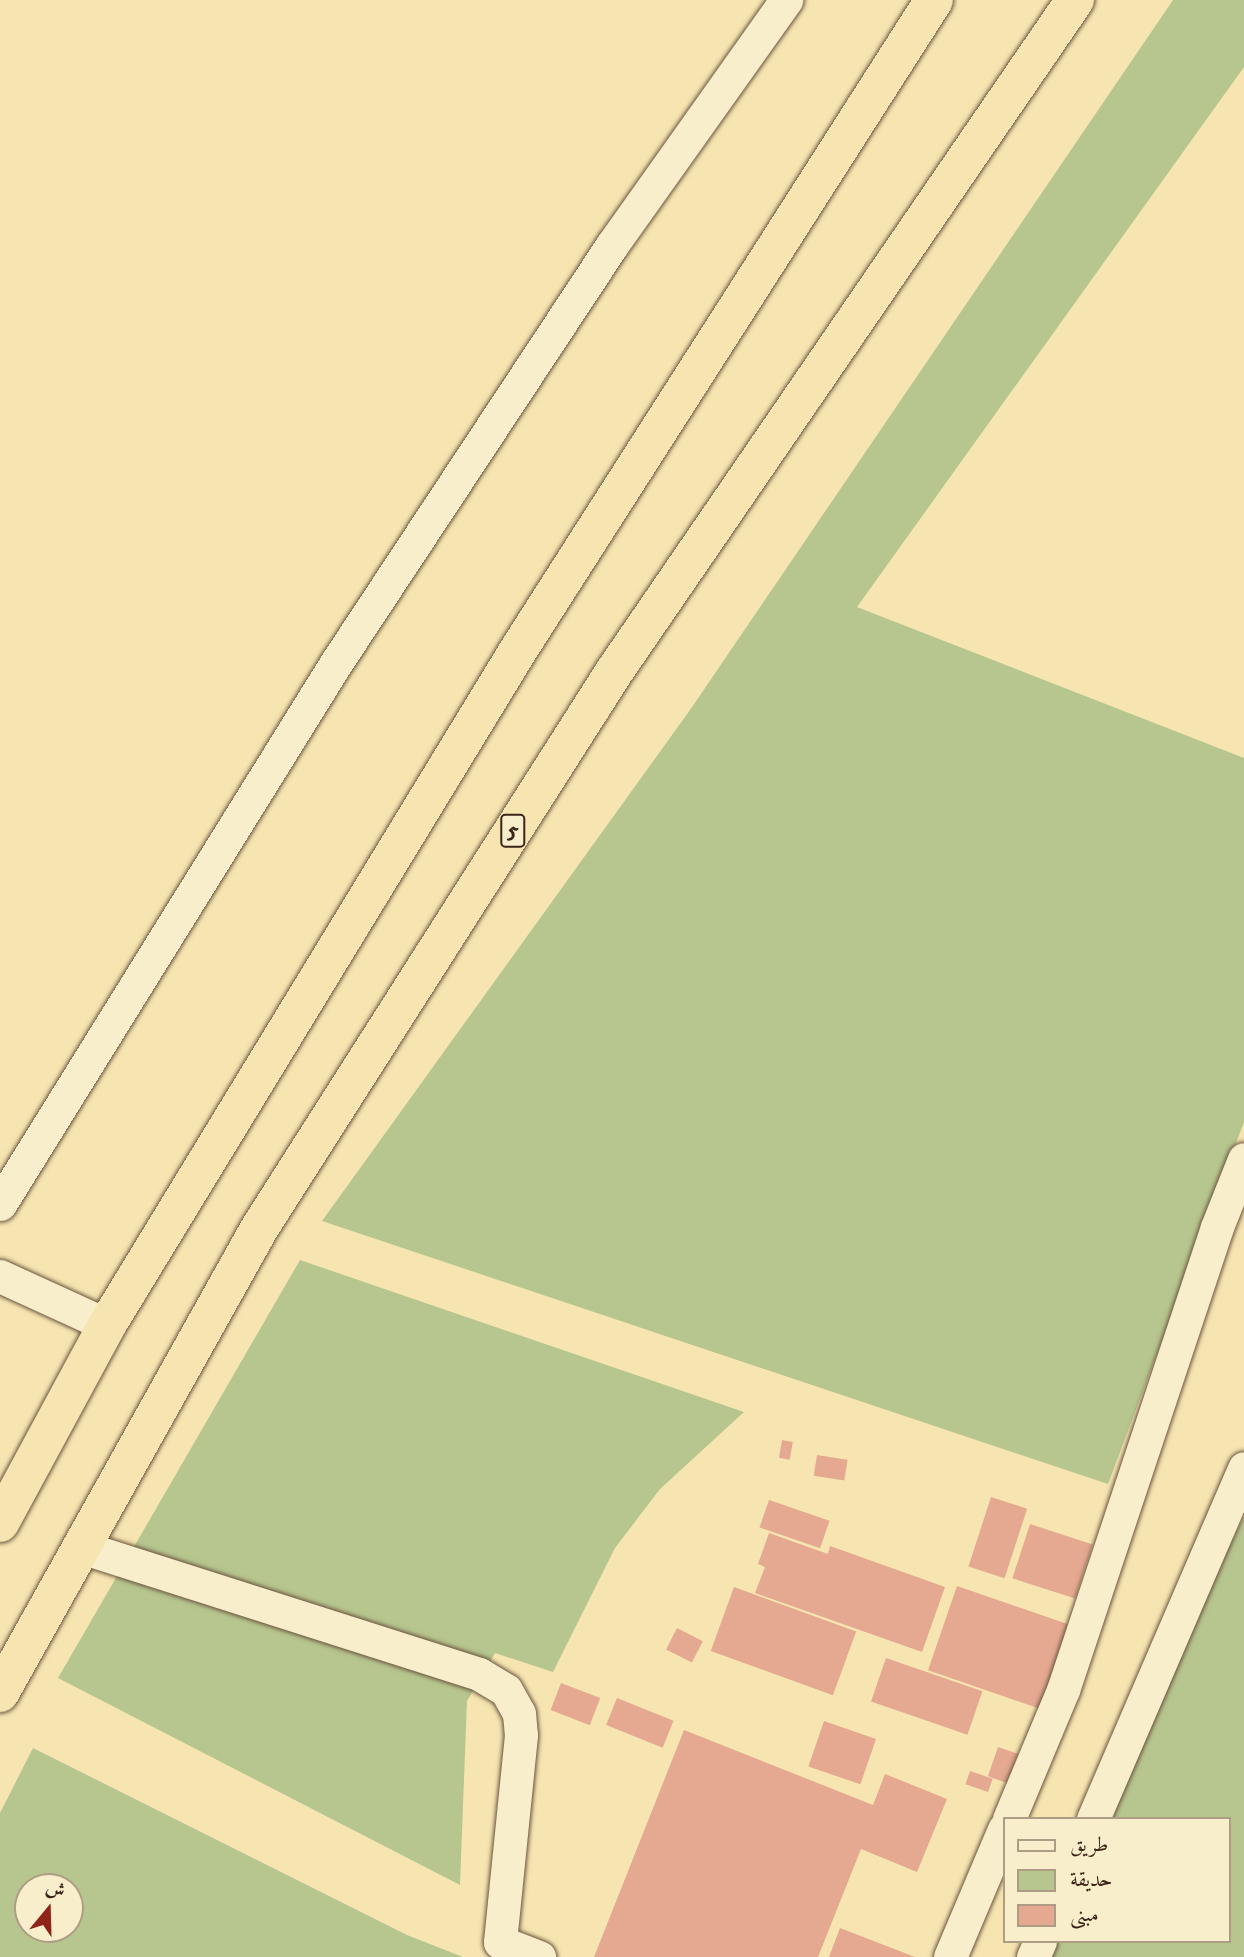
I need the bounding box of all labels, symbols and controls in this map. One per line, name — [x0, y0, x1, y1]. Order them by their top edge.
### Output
road number: 5 — [499, 811, 527, 850]
legend — [1002, 1817, 1230, 1943]
text: طريق — [1070, 1832, 1108, 1858]
text: حديقة — [1070, 1867, 1113, 1893]
north arrow — [14, 1873, 84, 1943]
text: ش — [43, 1876, 68, 1904]
text: مبنى — [1070, 1902, 1099, 1928]

